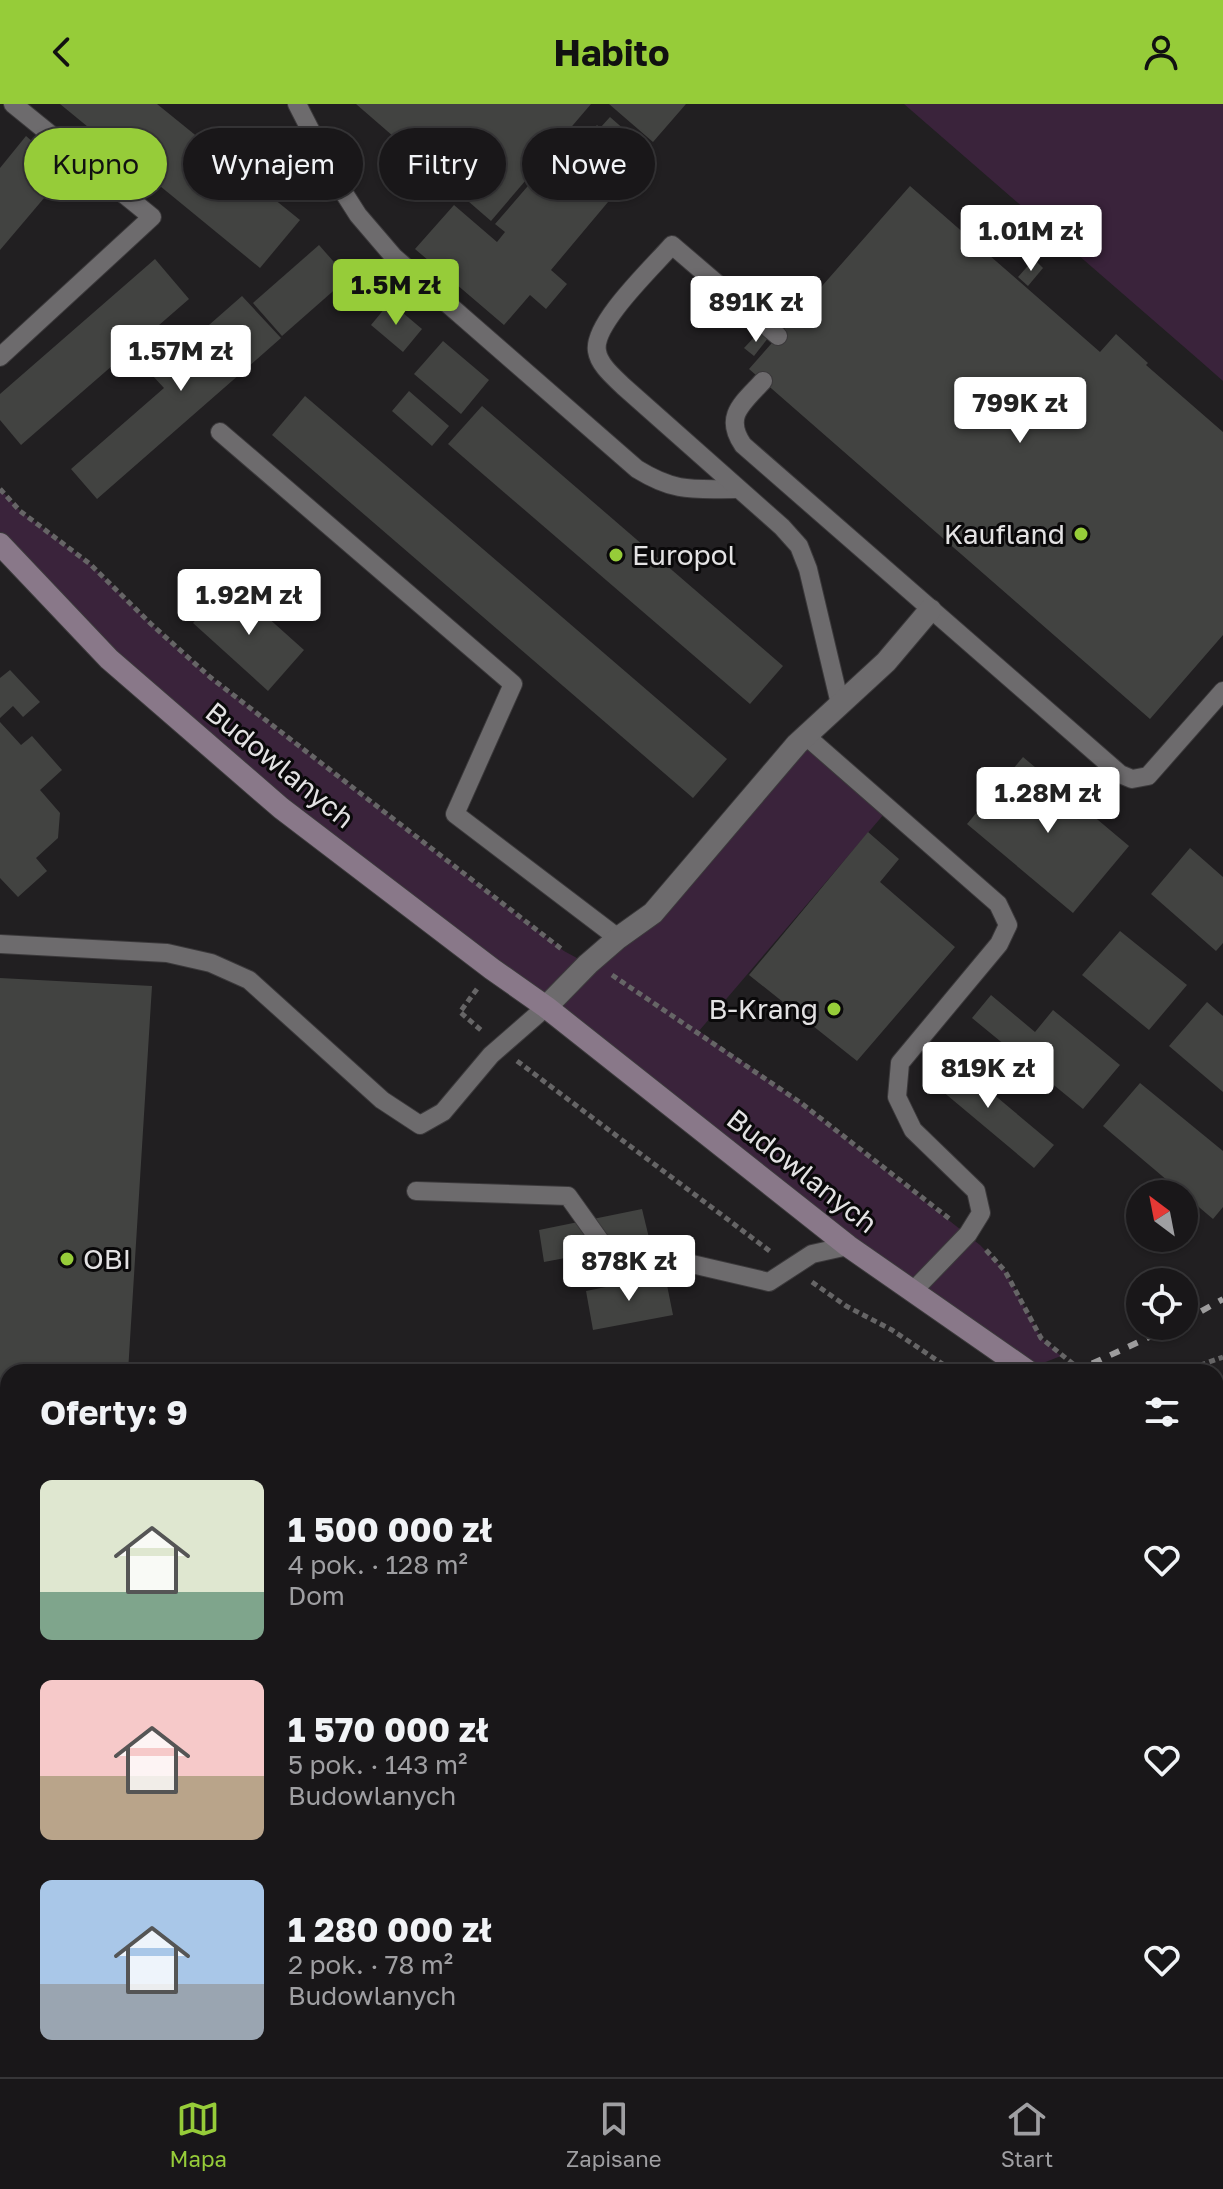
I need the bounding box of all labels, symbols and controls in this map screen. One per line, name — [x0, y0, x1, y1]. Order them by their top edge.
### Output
icon: back — [40, 30, 84, 74]
icon: person — [1139, 30, 1183, 74]
text: Habito — [553, 31, 670, 74]
chip: Kupno — [24, 128, 167, 200]
chip: Wynajem — [183, 128, 363, 200]
chip: Filtry — [379, 128, 506, 200]
chip: Nowe — [522, 128, 655, 200]
pin: 1.01M zł — [948, 205, 1114, 273]
text: 1.01M zł — [979, 215, 1083, 246]
pin: 1.5M zł — [322, 259, 470, 327]
text: 1.5M zł — [351, 269, 441, 300]
pin: 891K zł — [682, 276, 830, 344]
text: 891K zł — [709, 286, 803, 317]
pin: 1.57M zł — [98, 325, 264, 393]
text: 1.57M zł — [129, 335, 233, 366]
pin: 799K zł — [946, 377, 1094, 445]
text: 799K zł — [972, 387, 1068, 418]
place label: Kaufland — [944, 517, 1065, 550]
marker: Kaufland — [1072, 525, 1090, 543]
place label: Europol — [632, 538, 736, 571]
marker: Europol — [607, 546, 625, 564]
pin: 1.92M zł — [166, 569, 332, 637]
text: 1.92M zł — [196, 579, 302, 610]
street label: Budowlanych — [200, 695, 361, 834]
pin: 1.28M zł — [965, 767, 1131, 835]
text: 1.28M zł — [995, 777, 1101, 808]
place label: B-Krang — [708, 992, 818, 1025]
marker: B-Krang — [825, 1000, 843, 1018]
pin: 819K zł — [914, 1042, 1062, 1110]
text: 819K zł — [941, 1052, 1035, 1083]
street label: Budowlanych — [721, 1102, 884, 1239]
north arrow — [1126, 1180, 1198, 1252]
map controls — [1126, 1180, 1198, 1340]
pin: 878K zł — [555, 1235, 703, 1303]
place label: OBI — [83, 1242, 131, 1275]
text: 878K zł — [581, 1245, 677, 1276]
marker: OBI — [58, 1250, 76, 1268]
button: locate — [1126, 1268, 1198, 1340]
icon: filters — [1140, 1390, 1184, 1434]
text: Oferty: 9 — [40, 1392, 188, 1432]
text: 1 500 000 zł — [288, 1509, 492, 1549]
icon: home — [104, 1512, 200, 1608]
icon: heart — [1140, 1538, 1184, 1582]
text: 4 pok. · 128 m² — [288, 1549, 468, 1580]
text: Dom — [288, 1580, 345, 1611]
text: 1 570 000 zł — [288, 1709, 489, 1749]
icon: home — [104, 1712, 200, 1808]
icon: heart — [1140, 1738, 1184, 1782]
text: 5 pok. · 143 m² — [288, 1749, 467, 1780]
text: Budowlanych — [288, 1780, 456, 1811]
text: 1 280 000 zł — [288, 1909, 492, 1949]
icon: home — [104, 1912, 200, 2008]
icon: heart — [1140, 1938, 1184, 1982]
text: 2 pok. · 78 m² — [288, 1949, 453, 1980]
text: Budowlanych — [288, 1980, 456, 2011]
tab: Mapa — [170, 2097, 227, 2172]
tab: Zapisane — [566, 2097, 662, 2172]
tab: Start — [1001, 2097, 1053, 2172]

